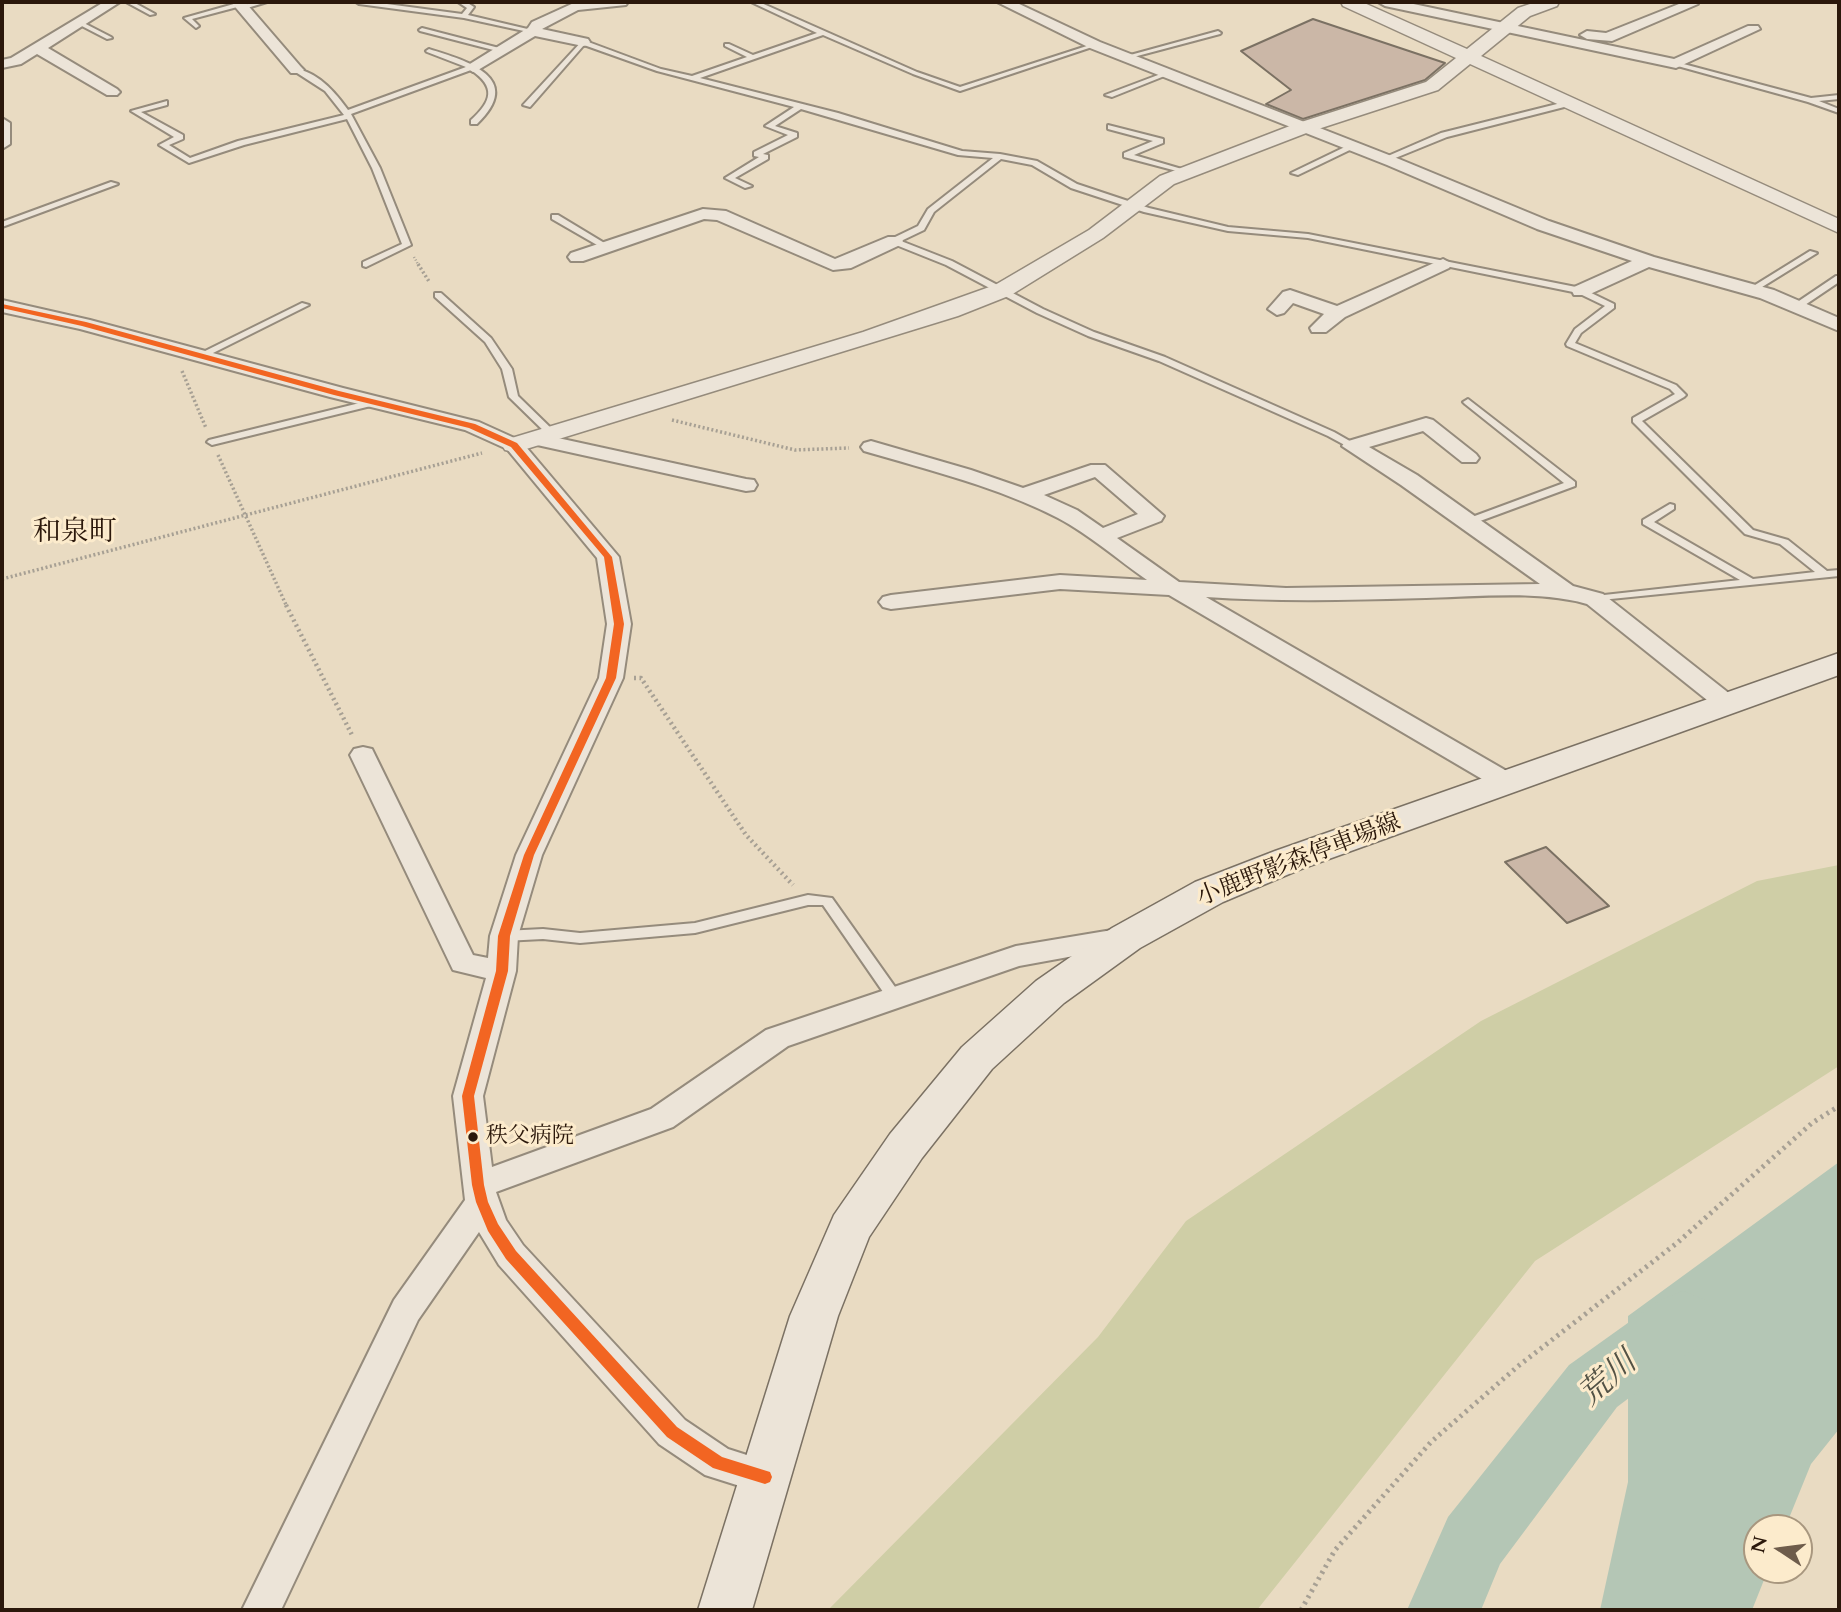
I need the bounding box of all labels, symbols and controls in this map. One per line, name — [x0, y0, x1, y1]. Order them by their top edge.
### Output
district label: 和泉町 — [33, 517, 117, 551]
street label: 小鹿野影森停車場線 — [1193, 809, 1405, 913]
place label: 秩父病院 — [486, 1124, 574, 1150]
marker: 秩父病院 — [466, 1130, 480, 1144]
water label: 荒川 — [1572, 1345, 1646, 1415]
north arrow — [1743, 1514, 1813, 1584]
text: N — [1745, 1534, 1774, 1556]

